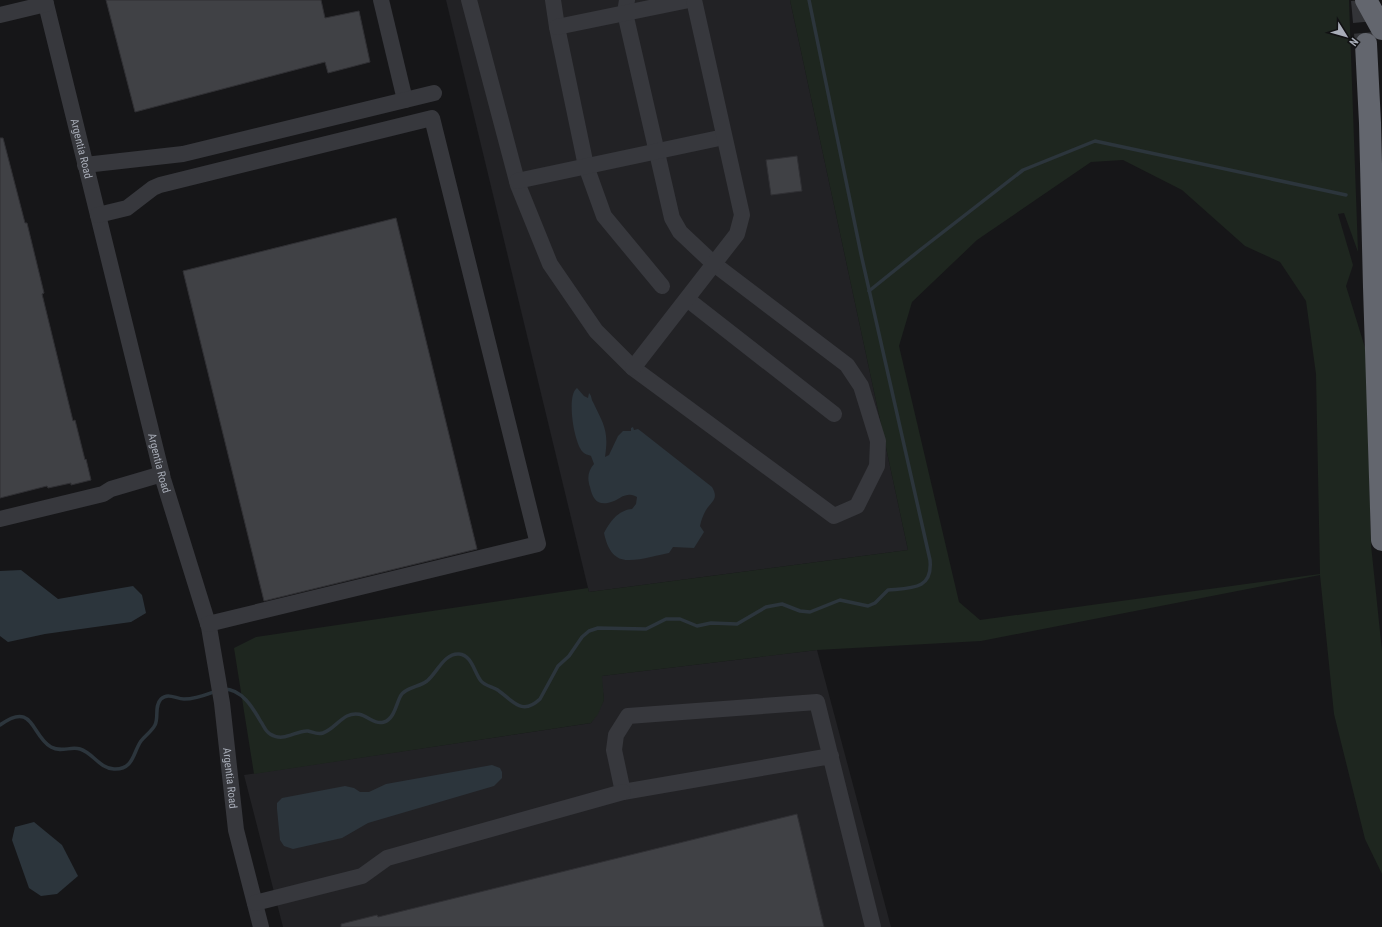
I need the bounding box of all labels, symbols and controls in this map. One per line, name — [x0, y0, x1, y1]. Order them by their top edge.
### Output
north arrow — [1326, 16, 1366, 56]
text: N — [1346, 35, 1361, 49]
street label: Argentia Road — [68, 117, 95, 180]
street label: Argentia Road — [145, 432, 173, 495]
street label: Argentia Road — [220, 747, 240, 809]

